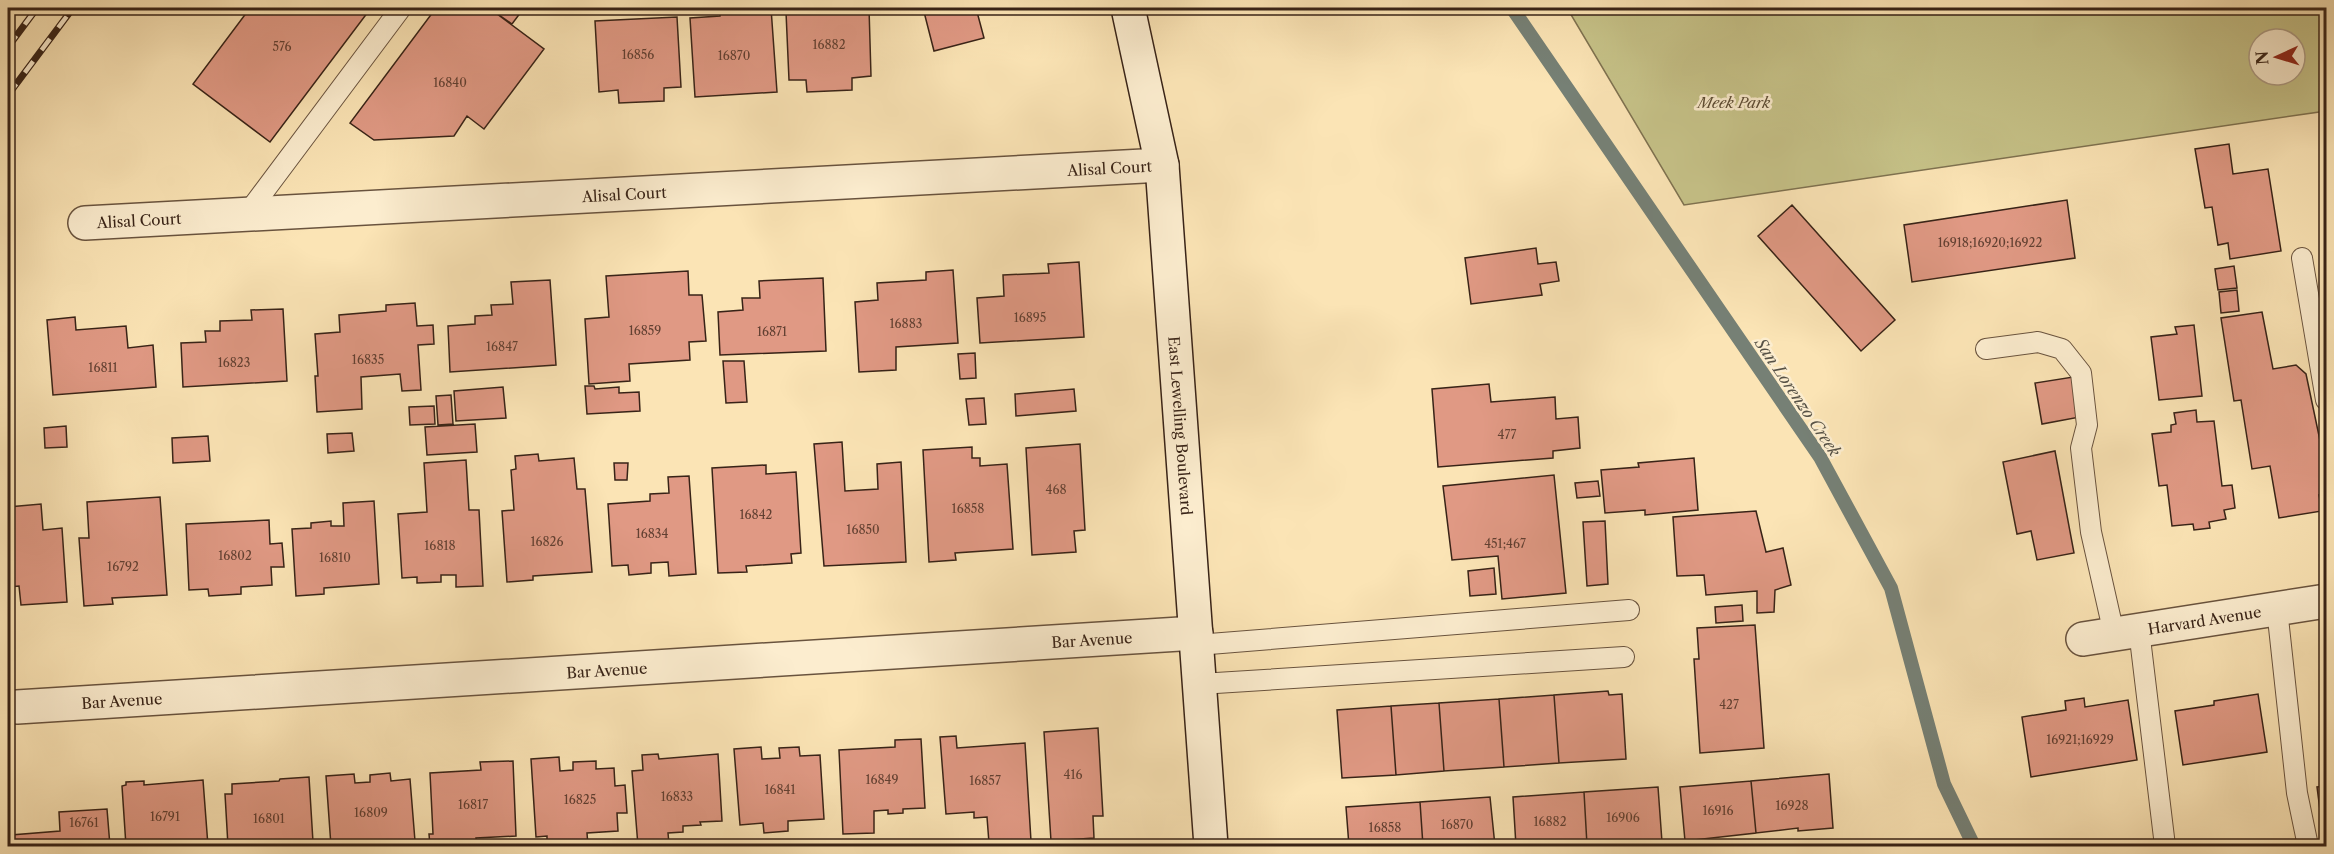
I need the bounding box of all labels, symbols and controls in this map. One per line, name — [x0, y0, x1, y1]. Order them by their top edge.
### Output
north arrow — [2247, 27, 2307, 87]
house number: 16882 — [812, 37, 846, 52]
house number: 576 — [272, 39, 292, 54]
house number: 16856 — [622, 47, 654, 62]
house number: 16870 — [718, 48, 750, 63]
text: N — [2252, 50, 2272, 66]
house number: 16840 — [433, 75, 467, 90]
park label: Meek Park — [1696, 93, 1771, 112]
street label: Alisal Court — [1066, 156, 1153, 180]
street label: Alisal Court — [580, 182, 668, 206]
street label: Alisal Court — [95, 208, 182, 232]
house number: 16918;16920;16922 — [1938, 235, 2042, 250]
house number: 16895 — [1014, 310, 1046, 325]
house number: 16883 — [890, 316, 922, 331]
house number: 16859 — [629, 323, 661, 338]
house number: 16871 — [757, 324, 787, 339]
water label: San Lorenzo Creek — [1750, 333, 1845, 461]
street label: East Lewelling Boulevard — [1165, 335, 1197, 516]
house number: 16847 — [486, 339, 518, 354]
house number: 16835 — [352, 352, 384, 367]
house number: 16823 — [218, 355, 250, 370]
house number: 16811 — [88, 360, 118, 375]
house number: 477 — [1498, 427, 1516, 442]
house number: 468 — [1045, 482, 1067, 497]
house number: 16858 — [952, 501, 984, 516]
house number: 16842 — [739, 507, 773, 522]
house number: 16850 — [846, 522, 880, 537]
house number: 16834 — [636, 526, 668, 541]
house number: 16826 — [530, 534, 564, 549]
house number: 451;467 — [1484, 536, 1526, 551]
house number: 16818 — [424, 538, 456, 553]
house number: 16802 — [218, 548, 252, 563]
house number: 16810 — [319, 550, 351, 565]
house number: 16792 — [107, 559, 139, 574]
street label: Harvard Avenue — [2146, 602, 2263, 638]
street label: Bar Avenue — [1051, 628, 1133, 652]
street label: Bar Avenue — [566, 658, 648, 682]
street label: Bar Avenue — [81, 688, 163, 712]
house number: 427 — [1719, 697, 1739, 712]
house number: 16921;16929 — [2046, 732, 2114, 747]
house number: 416 — [1063, 767, 1083, 782]
house number: 16849 — [865, 772, 899, 787]
house number: 16857 — [969, 773, 1001, 788]
house number: 16841 — [764, 782, 796, 797]
house number: 16833 — [661, 789, 693, 804]
house number: 16825 — [564, 792, 596, 807]
house number: 16817 — [458, 797, 488, 812]
house number: 16928 — [1775, 798, 1809, 813]
house number: 16916 — [1702, 803, 1734, 818]
house number: 16809 — [354, 805, 388, 820]
house number: 16791 — [150, 809, 180, 824]
house number: 16906 — [1606, 810, 1640, 825]
house number: 16801 — [253, 811, 285, 826]
house number: 16882 — [1533, 814, 1567, 829]
house number: 16761 — [69, 815, 99, 830]
house number: 16870 — [1441, 817, 1473, 832]
house number: 16858 — [1369, 820, 1401, 835]

